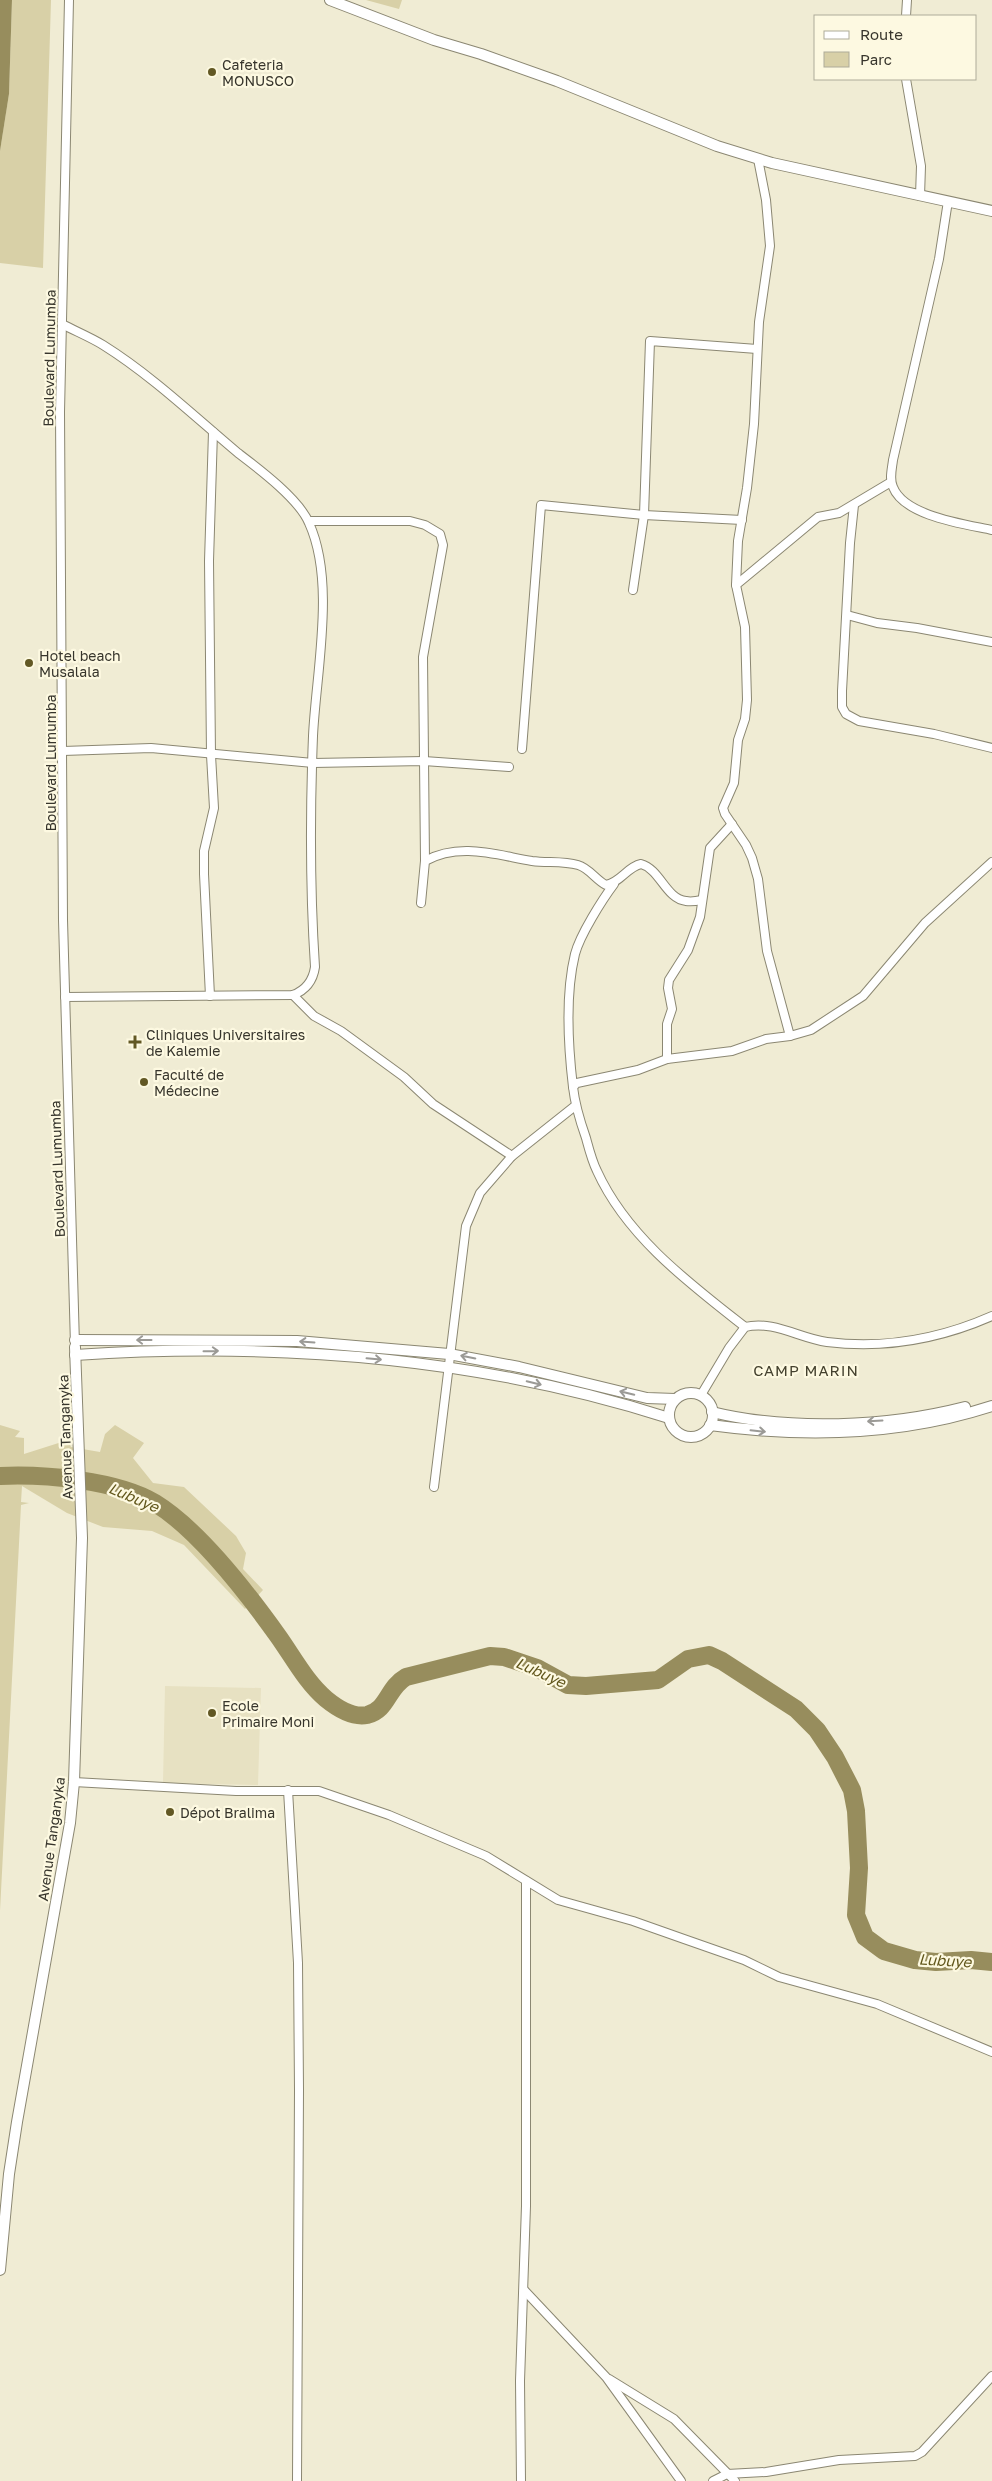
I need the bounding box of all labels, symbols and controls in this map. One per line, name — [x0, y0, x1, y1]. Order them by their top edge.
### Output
legend — [814, 15, 977, 80]
text: Route — [860, 25, 903, 43]
text: Parc — [860, 50, 892, 68]
place label: Cafeteria MONUSCO — [222, 56, 294, 89]
marker: Cafeteria MONUSCO — [206, 66, 218, 78]
street label: Boulevard Lumumba — [39, 289, 59, 427]
place label: Hotel beach Musalala — [39, 647, 121, 680]
marker: Hotel beach Musalala — [23, 657, 35, 669]
street label: Boulevard Lumumba — [42, 694, 59, 832]
place label: Cliniques Universitaires de Kalemie — [146, 1026, 305, 1059]
marker: Cliniques Universitaires de Kalemie — [128, 1035, 142, 1049]
place label: Faculté de Médecine — [154, 1066, 224, 1099]
marker: Faculté de Médecine — [138, 1076, 150, 1088]
street label: Boulevard Lumumba — [46, 1100, 68, 1238]
one-way arrow — [137, 1335, 153, 1345]
one-way arrow — [299, 1337, 315, 1346]
one-way arrow — [203, 1346, 219, 1356]
one-way arrow — [461, 1352, 477, 1361]
one-way arrow — [365, 1354, 381, 1364]
district label: CAMP MARIN — [753, 1361, 859, 1379]
street label: Avenue Tanganyka — [54, 1374, 76, 1500]
one-way arrow — [526, 1379, 542, 1388]
one-way arrow — [619, 1388, 635, 1397]
one-way arrow — [868, 1416, 884, 1425]
one-way arrow — [750, 1426, 766, 1436]
water label: Lubuye — [106, 1478, 163, 1517]
water label: Lubuye — [513, 1653, 570, 1692]
place label: Ecole Primaire Moni — [222, 1697, 314, 1730]
marker: Ecole Primaire Moni — [206, 1707, 218, 1719]
street label: Avenue Tanganyka — [34, 1776, 68, 1902]
place label: Dépot Bralima — [180, 1804, 275, 1821]
marker: Dépot Bralima — [164, 1806, 176, 1818]
water label: Lubuye — [918, 1950, 973, 1971]

